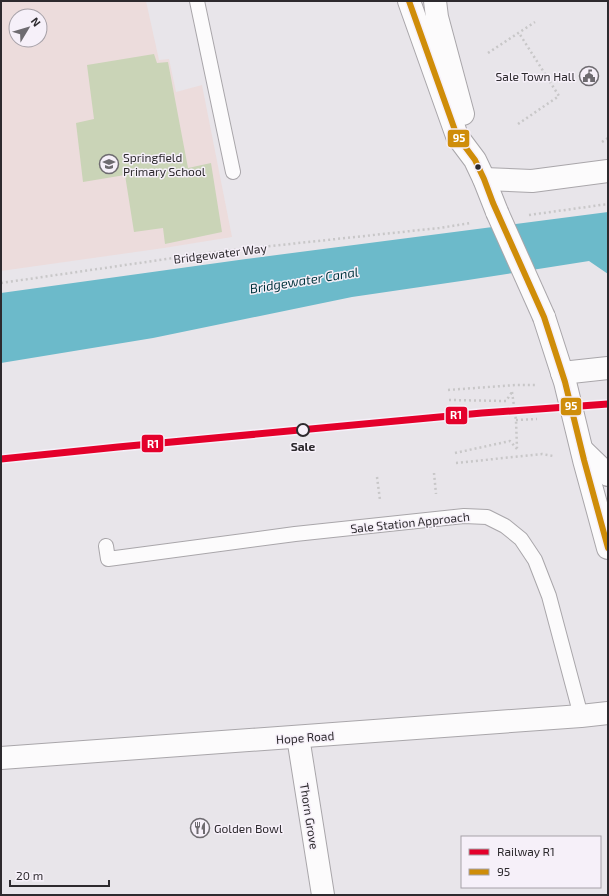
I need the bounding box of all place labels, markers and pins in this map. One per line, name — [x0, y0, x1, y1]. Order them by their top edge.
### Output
public building icon: Sale Town Hall — [578, 65, 600, 87]
place label: Sale Town Hall — [496, 69, 575, 83]
place label: Springfield Primary School — [123, 150, 206, 178]
school or university icon: Springfield Primary School — [98, 153, 120, 175]
unlabelled marker — [473, 162, 483, 172]
marker: Sale — [296, 423, 310, 437]
place label: Sale — [291, 439, 316, 453]
restaurant icon: Golden Bowl — [189, 817, 211, 839]
place label: Golden Bowl — [214, 821, 283, 835]

